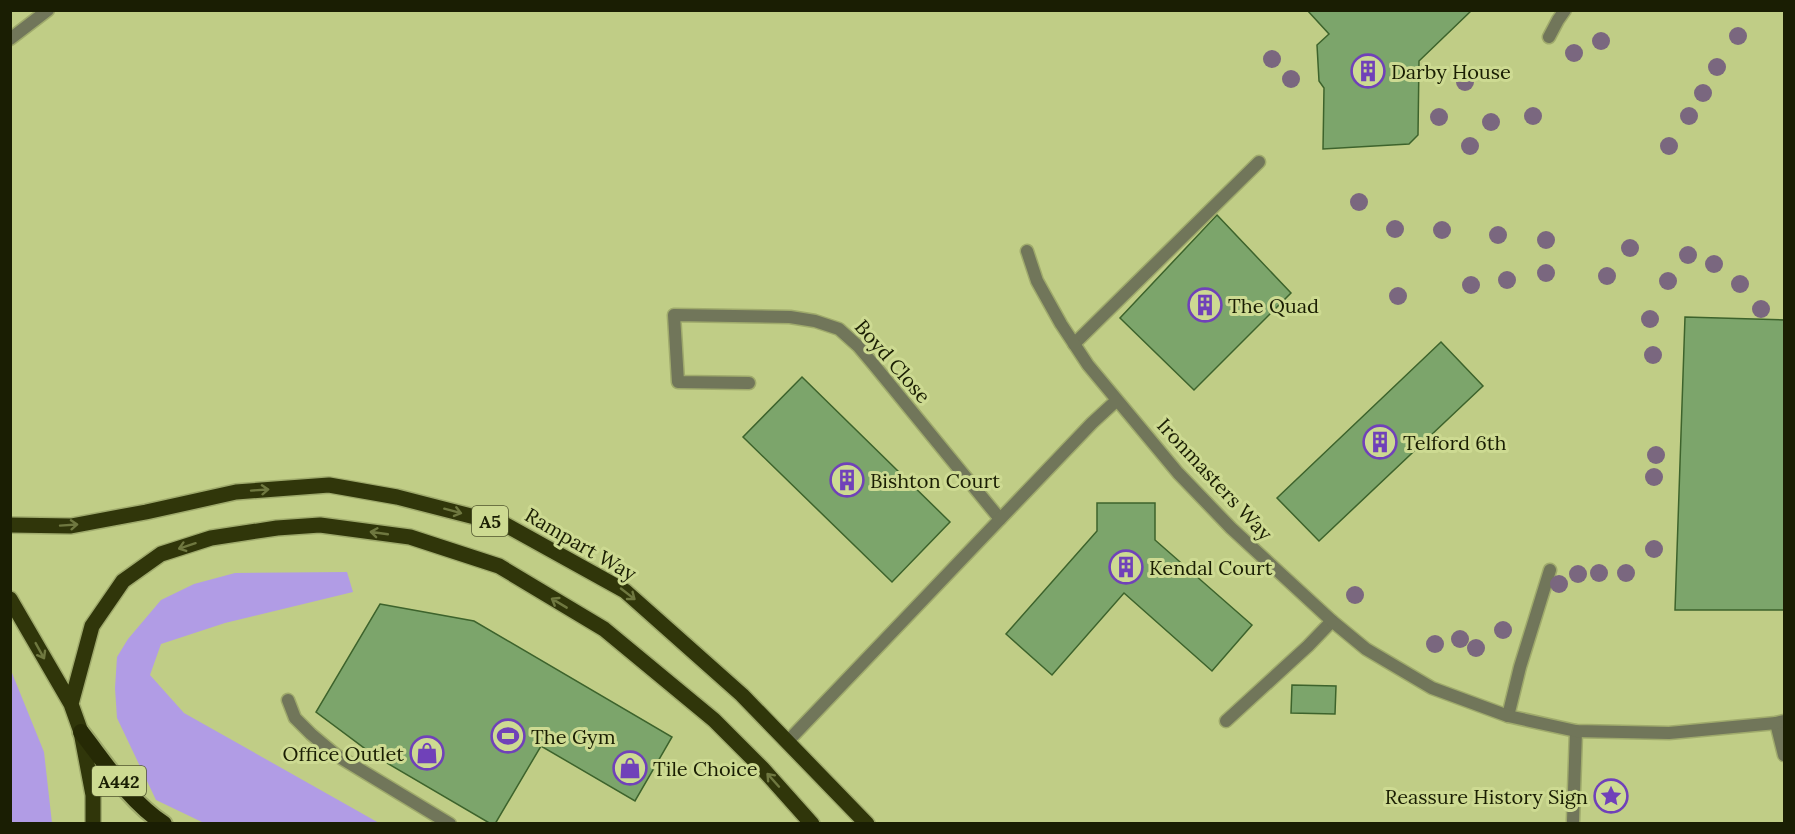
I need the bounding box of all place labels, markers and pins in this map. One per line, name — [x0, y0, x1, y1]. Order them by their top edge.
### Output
building icon: Darby House — [1350, 53, 1386, 89]
place label: Darby House — [1391, 59, 1511, 84]
building icon: The Quad — [1187, 287, 1223, 323]
place label: The Quad — [1228, 293, 1319, 318]
building icon: Telford 6th — [1362, 424, 1398, 460]
place label: Telford 6th — [1403, 430, 1506, 455]
building icon: Bishton Court — [829, 462, 865, 498]
place label: Bishton Court — [870, 468, 1000, 493]
building icon: Kendal Court — [1108, 549, 1144, 585]
place label: Kendal Court — [1149, 555, 1273, 580]
sports icon: The Gym — [490, 718, 526, 754]
place label: The Gym — [531, 724, 616, 749]
shop icon: Office Outlet — [409, 735, 445, 771]
place label: Office Outlet — [283, 741, 404, 766]
shop icon: Tile Choice — [612, 750, 648, 786]
place label: Tile Choice — [653, 756, 758, 781]
place icon: Reassure History Sign — [1593, 778, 1629, 814]
place label: Reassure History Sign — [1385, 784, 1588, 809]

